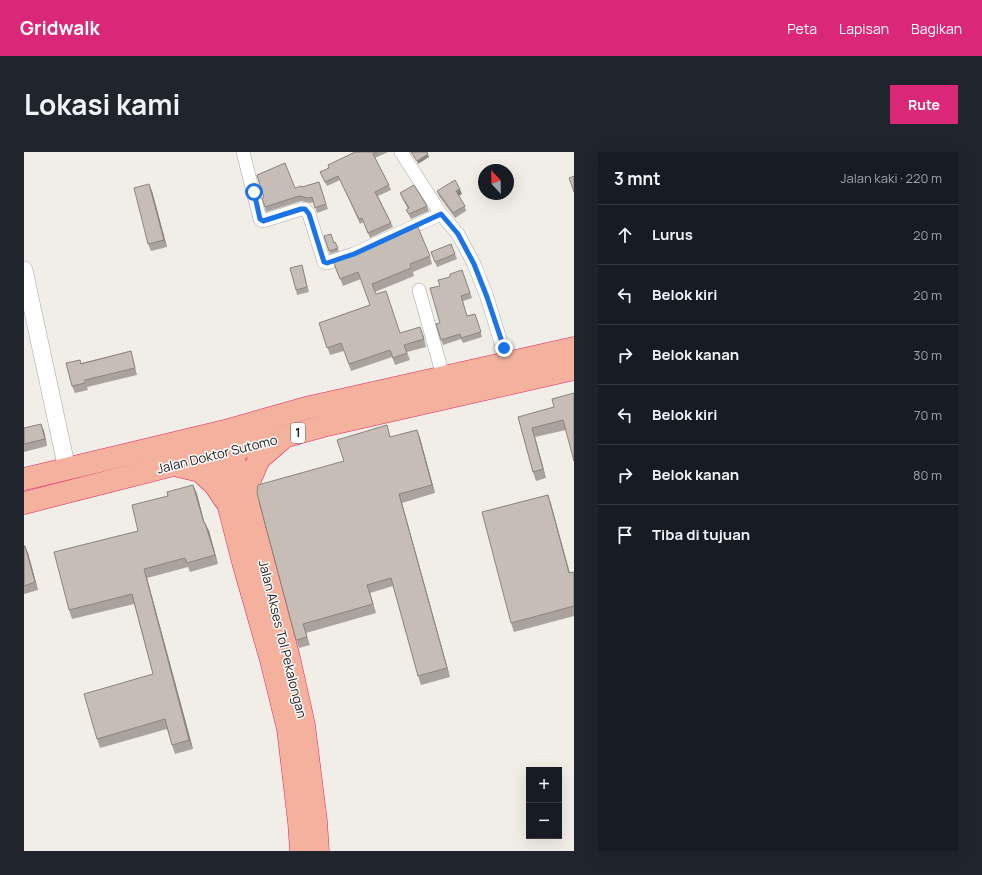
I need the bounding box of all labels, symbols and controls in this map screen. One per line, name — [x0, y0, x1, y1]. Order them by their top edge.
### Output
text: Gridwalk — [20, 15, 100, 41]
text: Peta — [787, 19, 817, 38]
text: Lapisan — [839, 19, 889, 38]
text: Bagikan — [911, 19, 962, 38]
text: Lokasi kami — [24, 85, 180, 123]
button: Rute — [890, 85, 958, 124]
north arrow — [478, 164, 514, 200]
text: 3 mnt — [614, 167, 661, 190]
text: Jalan kaki · 220 m — [841, 169, 942, 187]
route start — [245, 183, 263, 201]
icon: ahead — [614, 224, 636, 246]
text: Lurus — [652, 224, 693, 245]
text: 20 m — [913, 226, 942, 244]
icon: left — [614, 284, 636, 306]
text: Belok kiri — [652, 284, 718, 305]
text: 20 m — [913, 286, 942, 304]
route end — [495, 339, 513, 357]
icon: right — [614, 344, 636, 366]
text: Belok kanan — [652, 344, 739, 365]
text: 30 m — [913, 346, 942, 364]
icon: left — [614, 404, 636, 426]
text: Belok kiri — [652, 404, 718, 425]
text: 70 m — [914, 406, 942, 424]
road number: 1 — [291, 423, 305, 443]
street label: Jalan Doktor Sutomo — [155, 430, 279, 478]
icon: right — [614, 464, 636, 486]
text: Belok kanan — [652, 464, 739, 485]
text: 80 m — [913, 466, 942, 484]
icon: arrive — [614, 524, 636, 546]
text: Tiba di tujuan — [652, 524, 750, 545]
street label: Jalan Akses Tol Pekalongan — [255, 558, 311, 720]
map controls — [526, 767, 562, 839]
button: + — [526, 767, 562, 803]
button: − — [526, 803, 562, 839]

